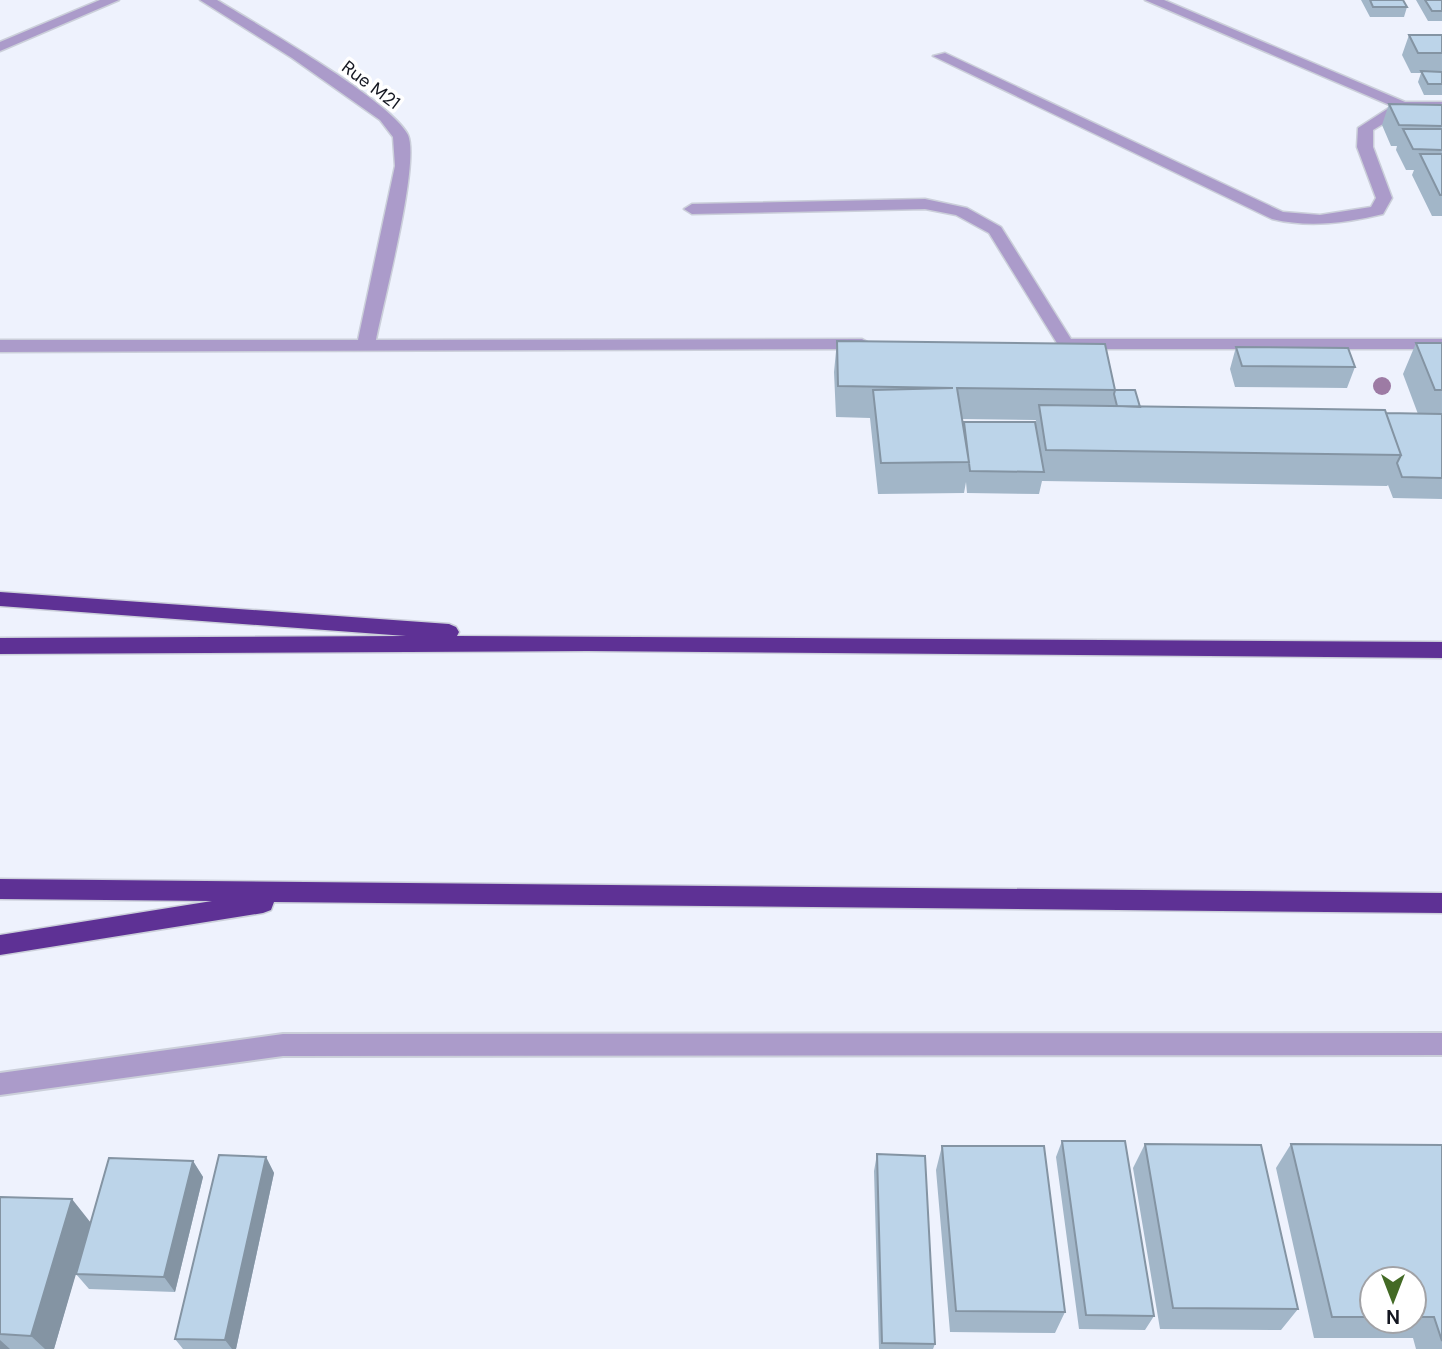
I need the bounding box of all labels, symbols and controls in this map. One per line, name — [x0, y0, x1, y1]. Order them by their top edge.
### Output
street label: Rue M21 — [337, 55, 405, 115]
north arrow — [1358, 1265, 1428, 1335]
text: N — [1386, 1304, 1400, 1329]

